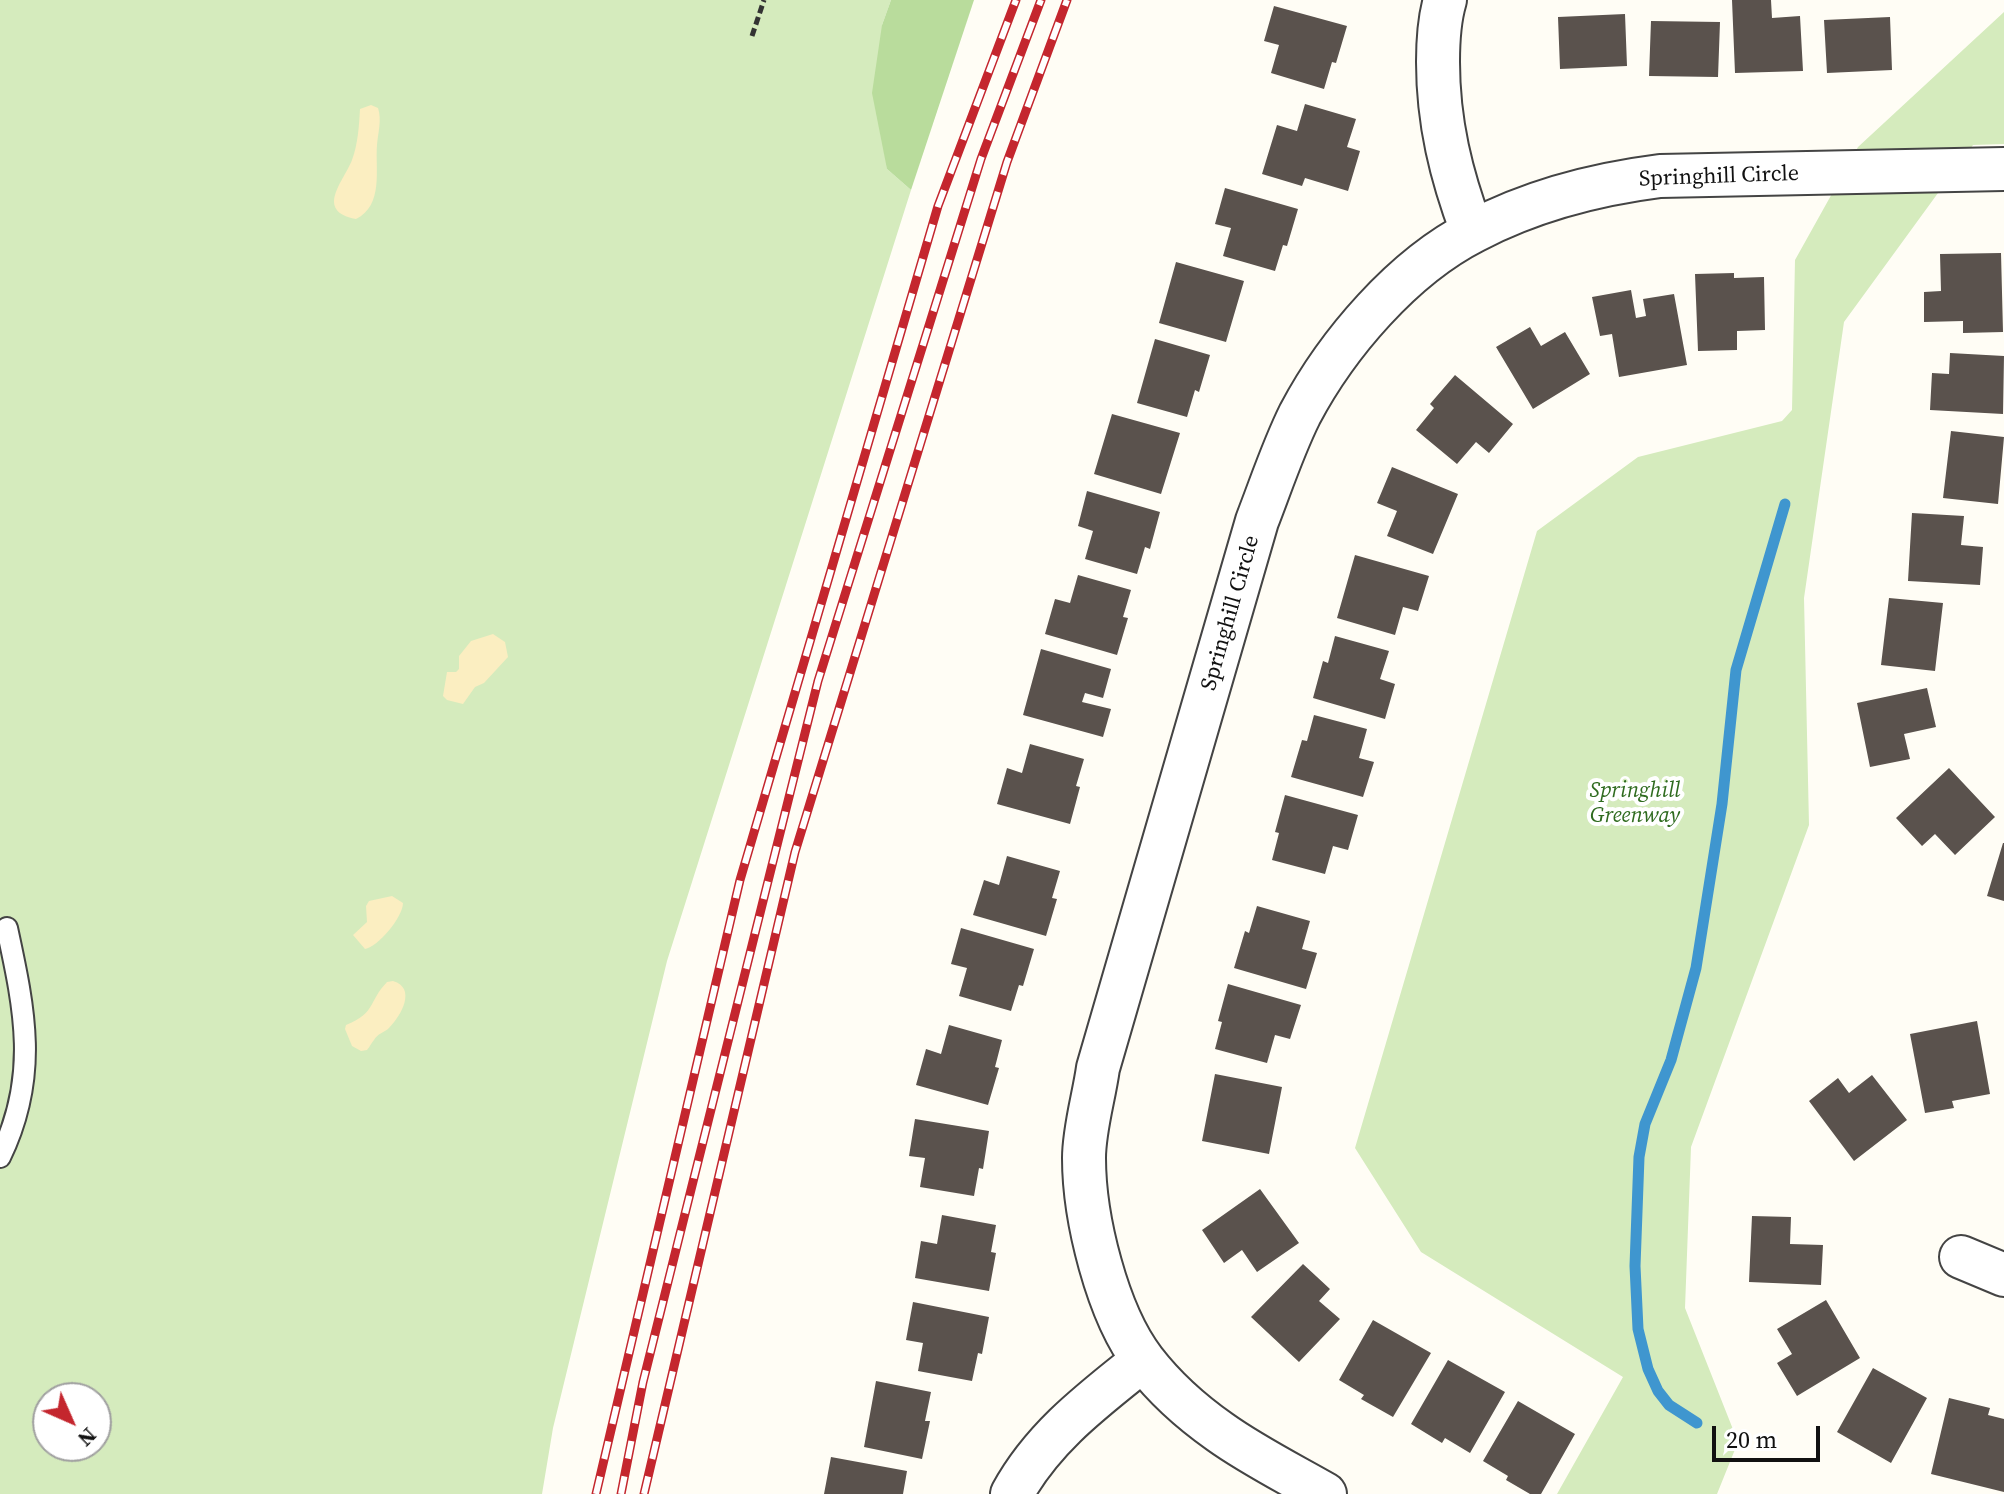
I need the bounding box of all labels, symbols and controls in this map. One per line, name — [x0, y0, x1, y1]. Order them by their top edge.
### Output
street label: Springhill Circle — [1639, 161, 1799, 193]
street label: Springhill Circle — [1196, 532, 1266, 694]
park label: Springhill Greenway — [1589, 778, 1681, 830]
north arrow — [32, 1382, 112, 1462]
scale bar — [1716, 1410, 1824, 1460]
text: N — [71, 1421, 104, 1454]
text: 20 m — [1726, 1423, 1777, 1456]

